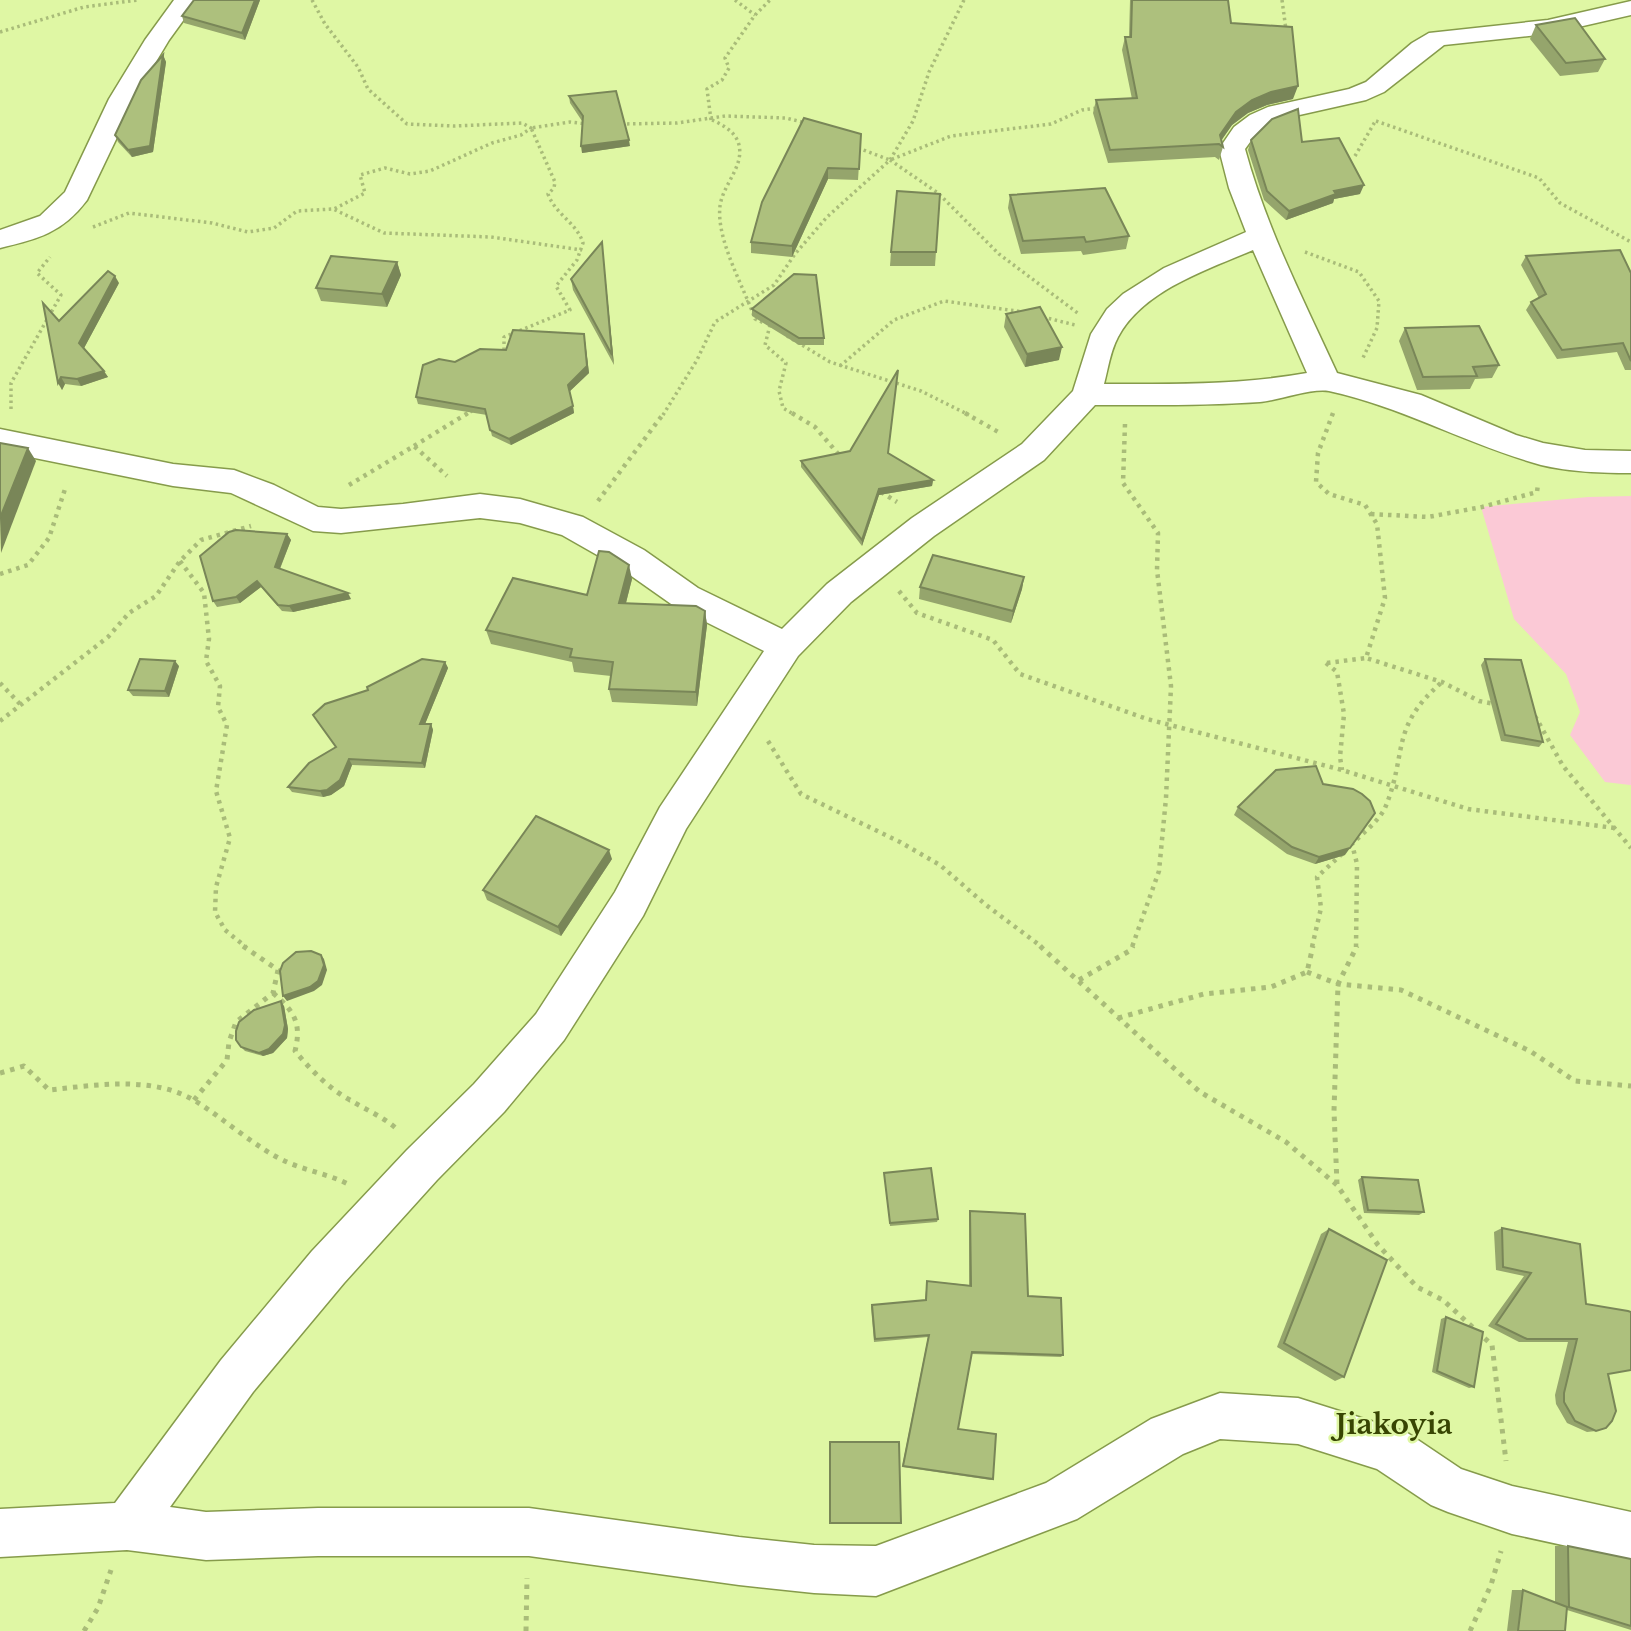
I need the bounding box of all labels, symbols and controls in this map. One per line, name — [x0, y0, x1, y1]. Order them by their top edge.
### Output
district label: Jiakoyia — [1330, 1407, 1453, 1442]

